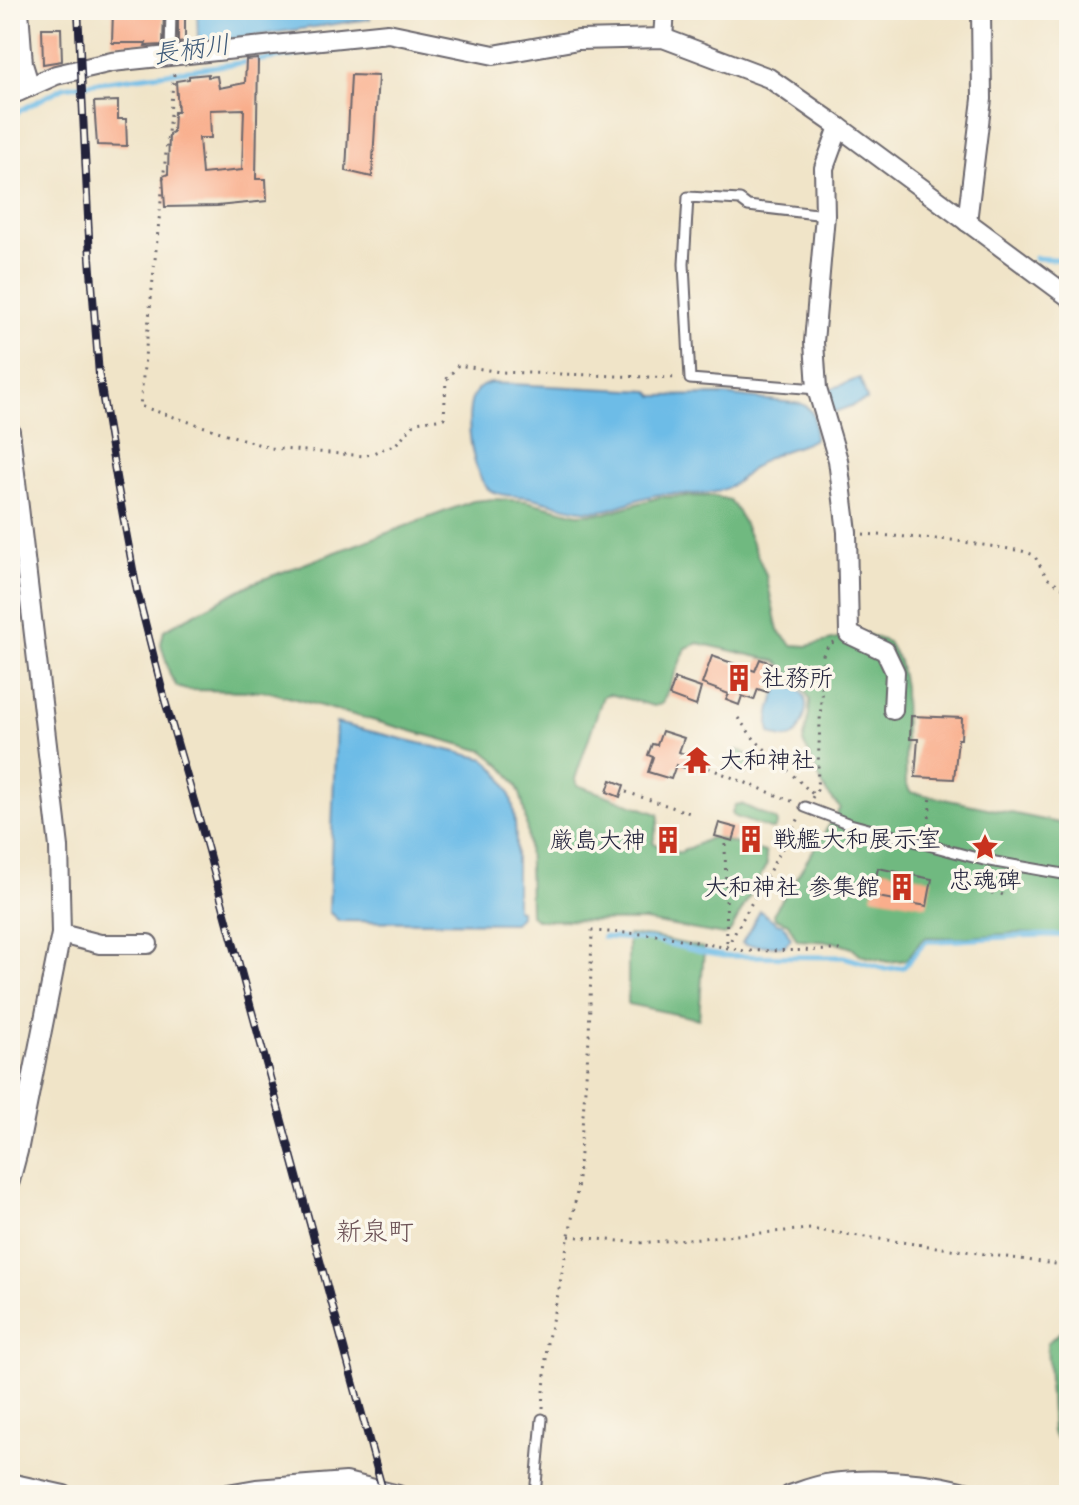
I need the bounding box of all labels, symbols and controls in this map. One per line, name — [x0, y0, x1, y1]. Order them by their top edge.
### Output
water label: 長柄川 — [150, 26, 232, 71]
place label: 社務所 — [761, 662, 833, 694]
building icon: 社務所 — [724, 663, 754, 693]
place label: 大和神社 — [719, 744, 815, 776]
temple icon: 大和神社 — [682, 745, 712, 775]
place label: 戦艦大和展示室 — [773, 823, 941, 855]
place label: 厳島大神 — [550, 824, 646, 856]
building icon: 戦艦大和展示室 — [736, 824, 766, 854]
building icon: 厳島大神 — [653, 825, 683, 855]
place icon: 忠魂碑 — [970, 832, 1000, 862]
place label: 忠魂碑 — [949, 864, 1021, 896]
place label: 大和神社 参集館 — [704, 871, 880, 903]
building icon: 大和神社 参集館 — [887, 872, 917, 902]
district label: 新泉町 — [336, 1213, 414, 1248]

